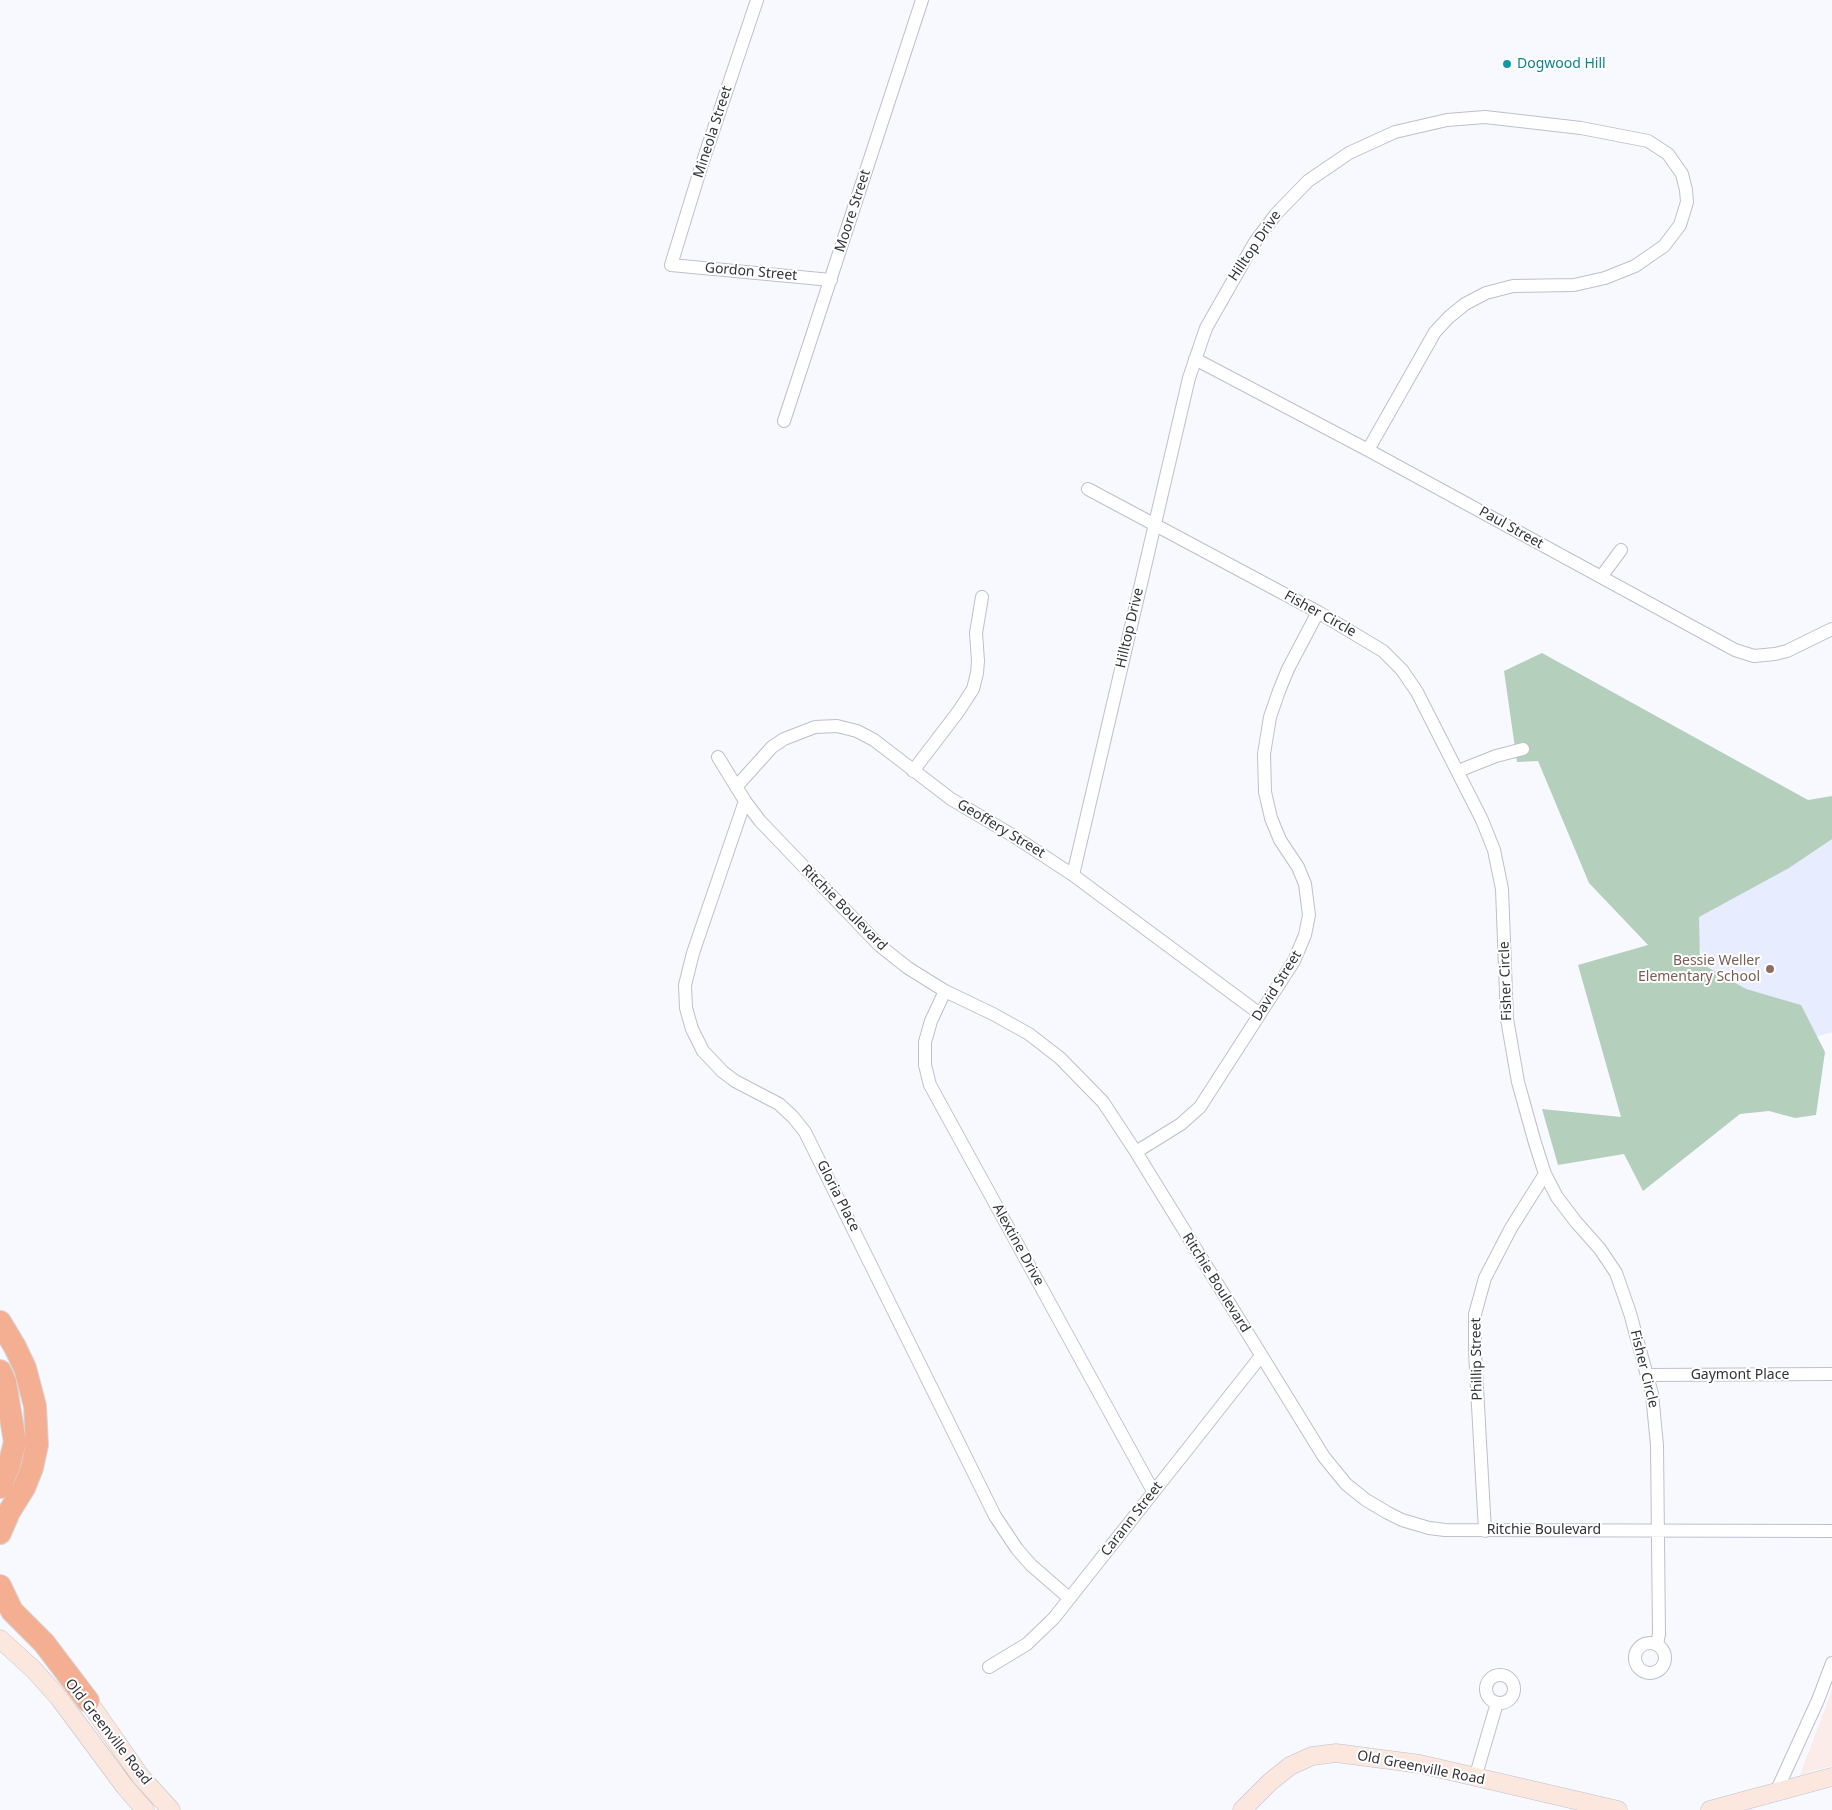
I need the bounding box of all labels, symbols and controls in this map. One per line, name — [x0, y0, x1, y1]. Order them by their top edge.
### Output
place label: Dogwood Hill — [1517, 56, 1606, 72]
marker: Dogwood Hill — [1501, 58, 1513, 70]
street label: Mineola Street — [690, 84, 736, 180]
street label: Moore Street — [832, 168, 874, 254]
street label: Hilltop Drive — [1225, 207, 1285, 285]
street label: Gordon Street — [704, 260, 798, 284]
street label: Paul Street — [1476, 503, 1546, 553]
street label: Hilltop Drive — [1113, 586, 1147, 670]
street label: Fisher Circle — [1281, 587, 1359, 641]
street label: Geoffery Street — [954, 796, 1048, 862]
street label: Ritchie Boulevard — [798, 862, 890, 954]
street label: Fisher Circle — [1496, 941, 1516, 1021]
street label: David Street — [1249, 948, 1305, 1024]
place label: Bessie Weller Elementary School — [1638, 953, 1760, 986]
marker: Bessie Weller Elementary School — [1764, 963, 1776, 975]
street label: Gloria Place — [813, 1158, 863, 1234]
street label: Alextine Drive — [989, 1201, 1047, 1289]
street label: Ritchie Boulevard — [1179, 1230, 1253, 1336]
street label: Phillip Street — [1468, 1317, 1486, 1401]
street label: Fisher Circle — [1626, 1328, 1662, 1410]
street label: Gaymont Place — [1691, 1367, 1789, 1383]
street label: Carann Street — [1098, 1478, 1166, 1560]
street label: Ritchie Boulevard — [1487, 1522, 1601, 1538]
street label: Old Greenville Road — [61, 1676, 155, 1788]
street label: Old Greenville Road — [1356, 1747, 1486, 1789]

